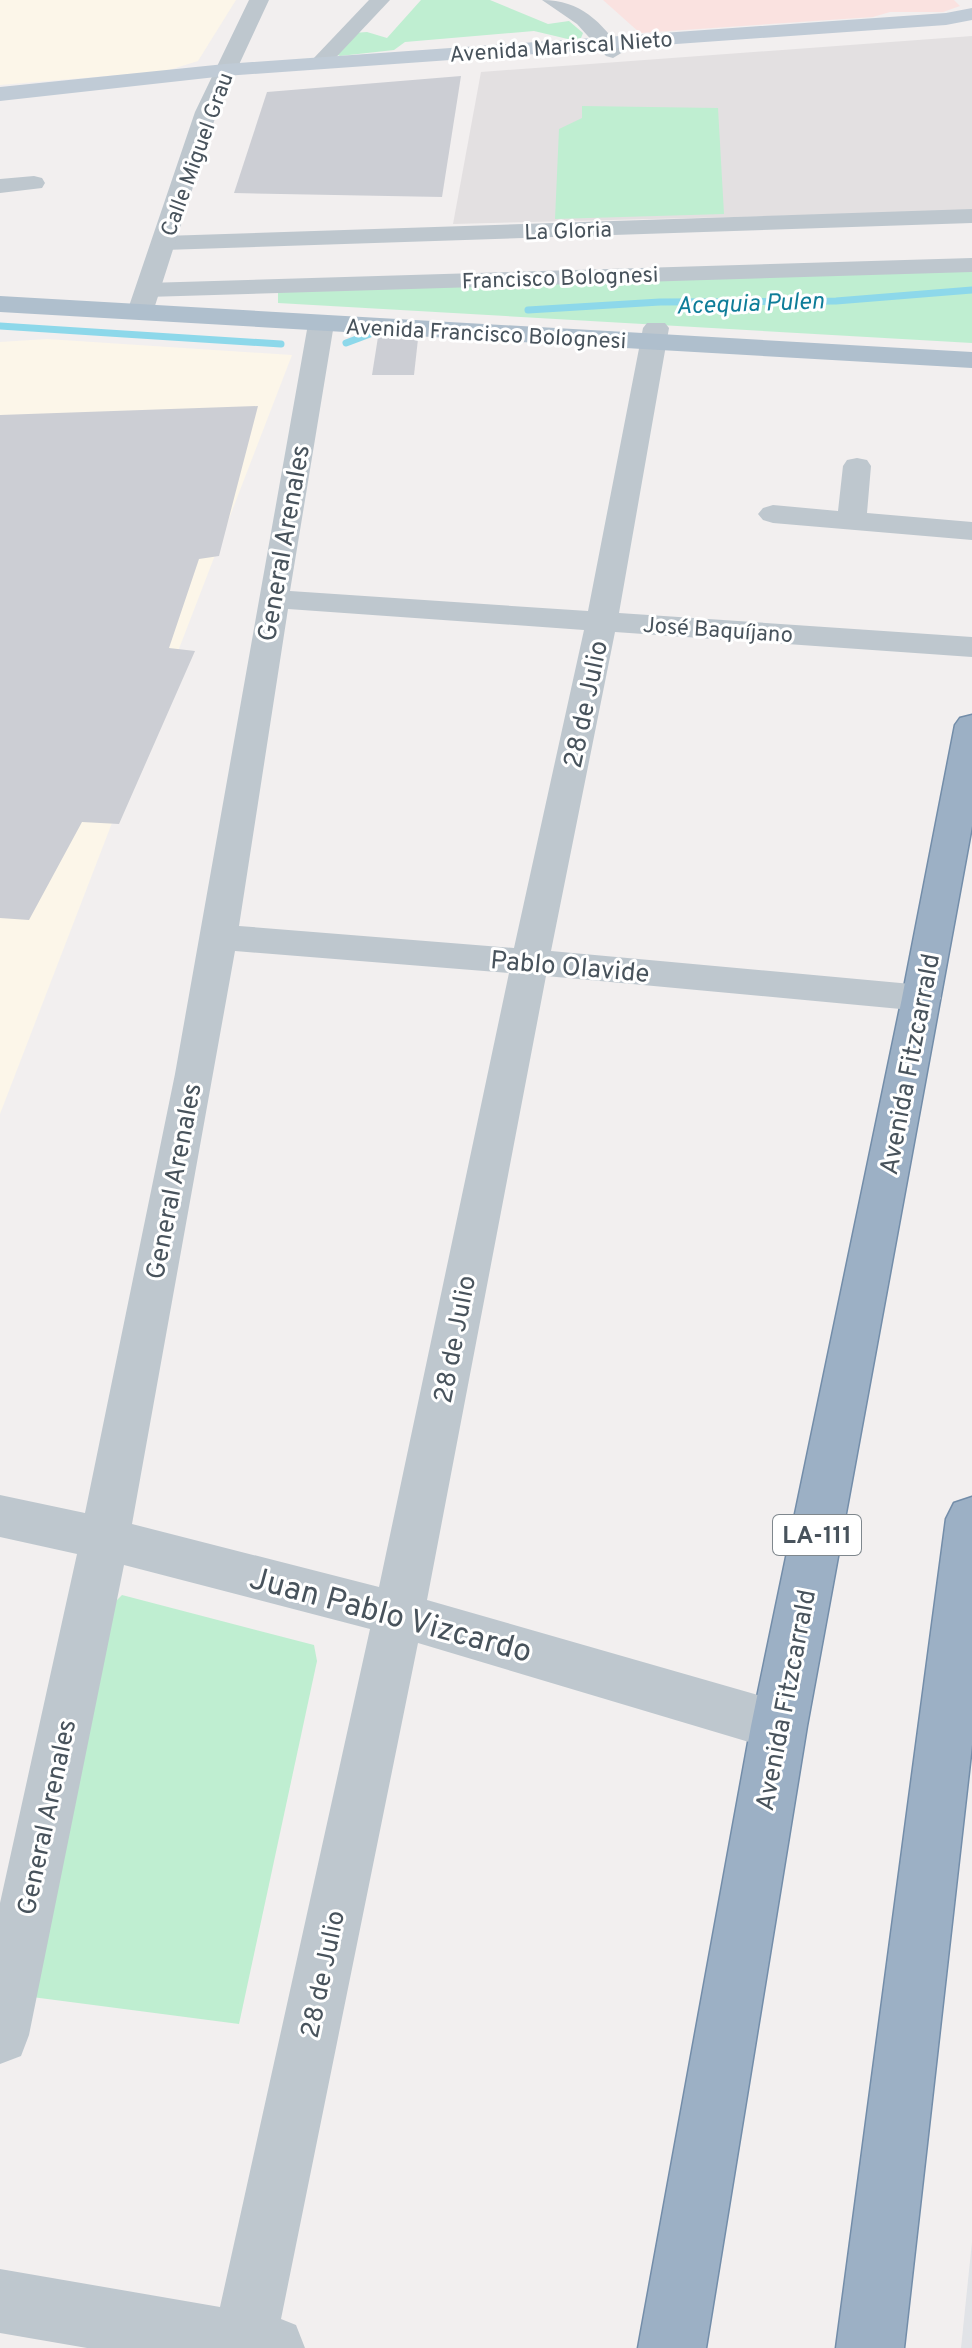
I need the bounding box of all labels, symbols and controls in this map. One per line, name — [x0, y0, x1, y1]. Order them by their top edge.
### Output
street label: Avenida Mariscal Nieto — [449, 27, 674, 70]
street label: Calle Miguel Grau — [156, 69, 240, 240]
street label: La Gloria — [524, 217, 612, 248]
street label: Francisco Bolognesi — [461, 263, 659, 296]
water label: Acequia Pulen — [676, 287, 825, 323]
street label: Avenida Francisco Bolognesi — [345, 315, 627, 356]
street label: General Arenales — [252, 443, 319, 644]
street label: José Baquíjano — [642, 613, 794, 650]
street label: 28 de Julio — [558, 638, 617, 771]
street label: Pablo Olavide — [489, 945, 651, 992]
street label: Avenida Fitzcarrald — [874, 951, 949, 1178]
street label: General Arenales — [140, 1081, 211, 1282]
street label: 28 de Julio — [428, 1273, 485, 1406]
road number: LA-111 — [773, 1515, 861, 1555]
street label: Juan Pablo Vizcardo — [245, 1560, 536, 1674]
street label: Avenida Fitzcarrald — [750, 1587, 825, 1814]
street label: General Arenales — [12, 1717, 85, 1918]
street label: 28 de Julio — [295, 1908, 354, 2041]

